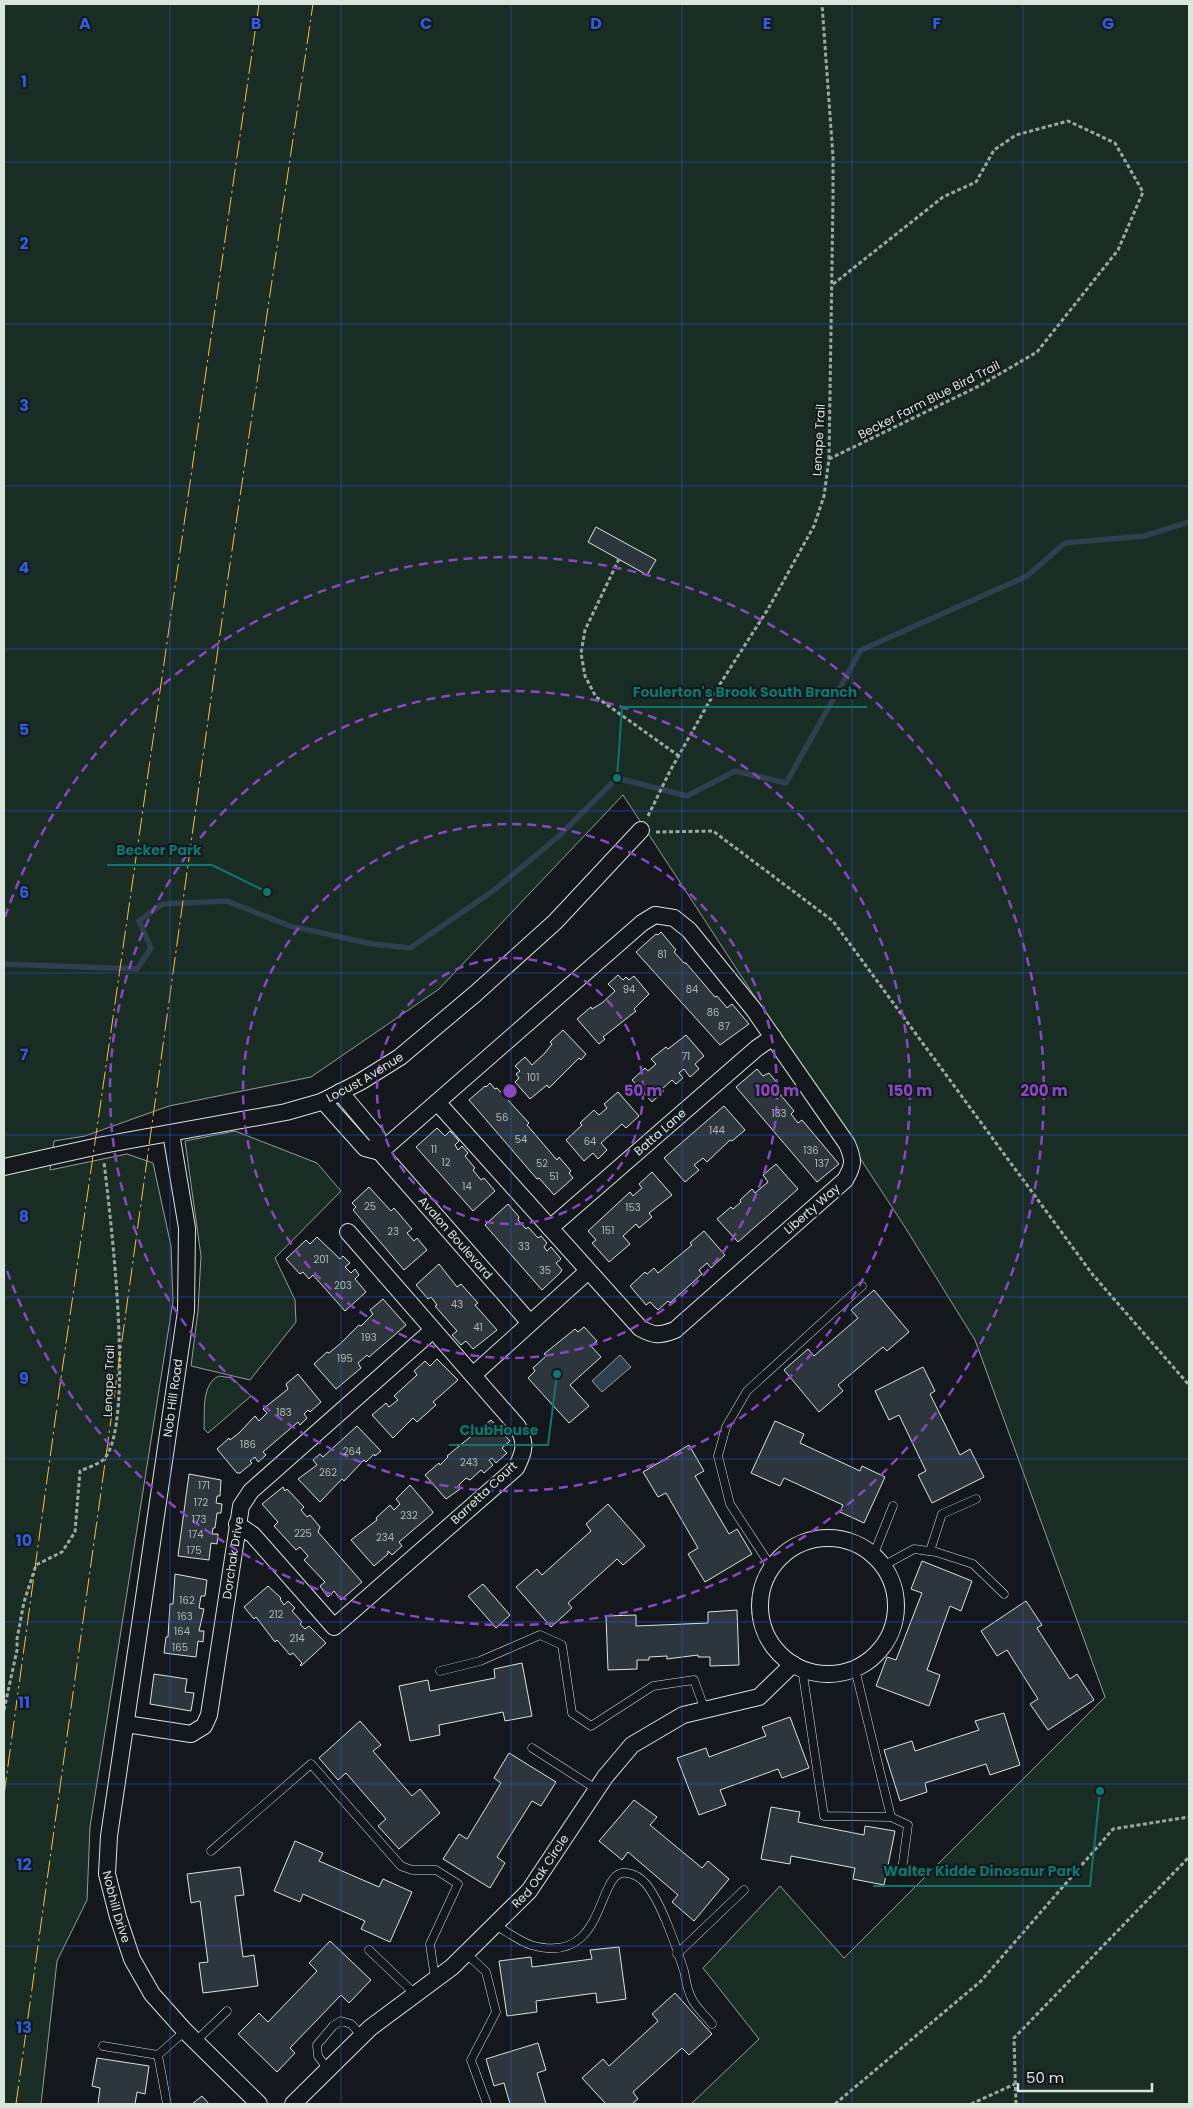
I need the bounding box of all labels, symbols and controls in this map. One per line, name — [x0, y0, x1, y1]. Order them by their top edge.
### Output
text: A — [79, 12, 91, 35]
text: B — [251, 12, 261, 35]
text: C — [420, 12, 432, 35]
text: D — [590, 12, 602, 35]
text: E — [763, 12, 771, 35]
text: F — [933, 12, 942, 35]
text: G — [1102, 12, 1114, 35]
text: 1 — [21, 70, 27, 93]
text: 2 — [19, 232, 29, 255]
street label: Becker Farm Blue Bird Trail — [855, 356, 1003, 443]
text: 3 — [19, 394, 29, 417]
street label: Lenape Trail — [808, 403, 829, 476]
text: 4 — [19, 556, 30, 579]
callout: Foulerton's Brook South Branch — [622, 678, 867, 707]
text: Foulerton's Brook South Branch — [633, 682, 857, 702]
text: 5 — [19, 718, 29, 741]
callout: Becker Park — [107, 836, 212, 865]
text: Becker Park — [116, 840, 202, 860]
text: 6 — [19, 881, 29, 904]
house number: 81 — [657, 947, 667, 962]
house number: 94 — [623, 982, 635, 997]
house number: 84 — [686, 982, 698, 997]
house number: 86 — [707, 1005, 719, 1020]
house number: 87 — [718, 1019, 730, 1034]
text: 7 — [20, 1043, 29, 1066]
street label: Locust Avenue — [323, 1048, 406, 1106]
house number: 71 — [682, 1049, 690, 1064]
house number: 101 — [527, 1070, 539, 1085]
text: 50 m — [624, 1080, 662, 1101]
text: 100 m — [755, 1080, 799, 1101]
text: 150 m — [888, 1080, 932, 1101]
text: 200 m — [1020, 1080, 1068, 1101]
centre of rings — [501, 1082, 519, 1100]
street label: Batta Lane — [630, 1104, 690, 1159]
house number: 133 — [772, 1106, 787, 1121]
house number: 56 — [496, 1110, 508, 1125]
house number: 144 — [709, 1123, 725, 1138]
house number: 54 — [515, 1132, 527, 1147]
house number: 64 — [584, 1134, 596, 1149]
house number: 11 — [431, 1142, 437, 1157]
house number: 136 — [803, 1143, 819, 1158]
house number: 12 — [442, 1155, 451, 1170]
house number: 52 — [536, 1156, 548, 1171]
house number: 137 — [815, 1156, 830, 1171]
house number: 51 — [549, 1169, 559, 1184]
house number: 14 — [462, 1179, 472, 1194]
street label: Liberty Way — [780, 1179, 843, 1238]
street label: Avalon Boulevard — [415, 1192, 497, 1283]
house number: 25 — [364, 1199, 376, 1214]
house number: 153 — [625, 1200, 641, 1215]
text: 8 — [19, 1205, 29, 1228]
house number: 151 — [602, 1223, 614, 1238]
house number: 23 — [387, 1224, 399, 1239]
house number: 33 — [518, 1239, 530, 1254]
house number: 201 — [313, 1252, 329, 1267]
house number: 35 — [539, 1263, 551, 1278]
house number: 203 — [334, 1278, 352, 1293]
house number: 43 — [451, 1297, 463, 1312]
house number: 41 — [473, 1320, 483, 1335]
house number: 193 — [361, 1330, 377, 1345]
street label: Lenape Trail — [99, 1345, 118, 1417]
house number: 195 — [337, 1351, 353, 1366]
street label: Nob Hill Road — [159, 1358, 186, 1438]
text: 9 — [19, 1367, 29, 1390]
house number: 183 — [276, 1405, 292, 1420]
callout: ClubHouse — [449, 1416, 548, 1445]
text: ClubHouse — [460, 1420, 539, 1440]
house number: 186 — [240, 1437, 256, 1452]
house number: 264 — [343, 1444, 361, 1459]
house number: 243 — [460, 1455, 478, 1470]
street label: Barretta Court — [447, 1457, 521, 1528]
house number: 262 — [319, 1465, 337, 1480]
house number: 171 — [198, 1478, 210, 1493]
house number: 172 — [194, 1495, 208, 1510]
house number: 232 — [400, 1508, 418, 1523]
house number: 173 — [192, 1512, 206, 1527]
street label: Dorchak Drive — [218, 1515, 247, 1600]
house number: 225 — [294, 1526, 312, 1541]
house number: 174 — [189, 1527, 203, 1542]
text: 10 — [16, 1529, 32, 1552]
house number: 234 — [376, 1530, 394, 1545]
house number: 175 — [187, 1543, 201, 1558]
house number: 162 — [179, 1593, 195, 1608]
house number: 212 — [269, 1607, 284, 1622]
house number: 163 — [177, 1609, 193, 1624]
house number: 164 — [174, 1624, 190, 1639]
house number: 214 — [289, 1631, 305, 1646]
house number: 165 — [172, 1640, 188, 1655]
text: 11 — [18, 1691, 30, 1714]
street label: Red Oak Circle — [508, 1831, 572, 1912]
text: 12 — [16, 1853, 32, 1876]
callout: Walter Kidde Dinosaur Park — [873, 1857, 1090, 1886]
text: Walter Kidde Dinosaur Park — [883, 1861, 1081, 1881]
street label: Nobhill Drive — [98, 1869, 135, 1945]
text: 13 — [16, 2016, 32, 2039]
scale bar — [1018, 2060, 1152, 2092]
text: 50 m — [1026, 2067, 1064, 2088]

